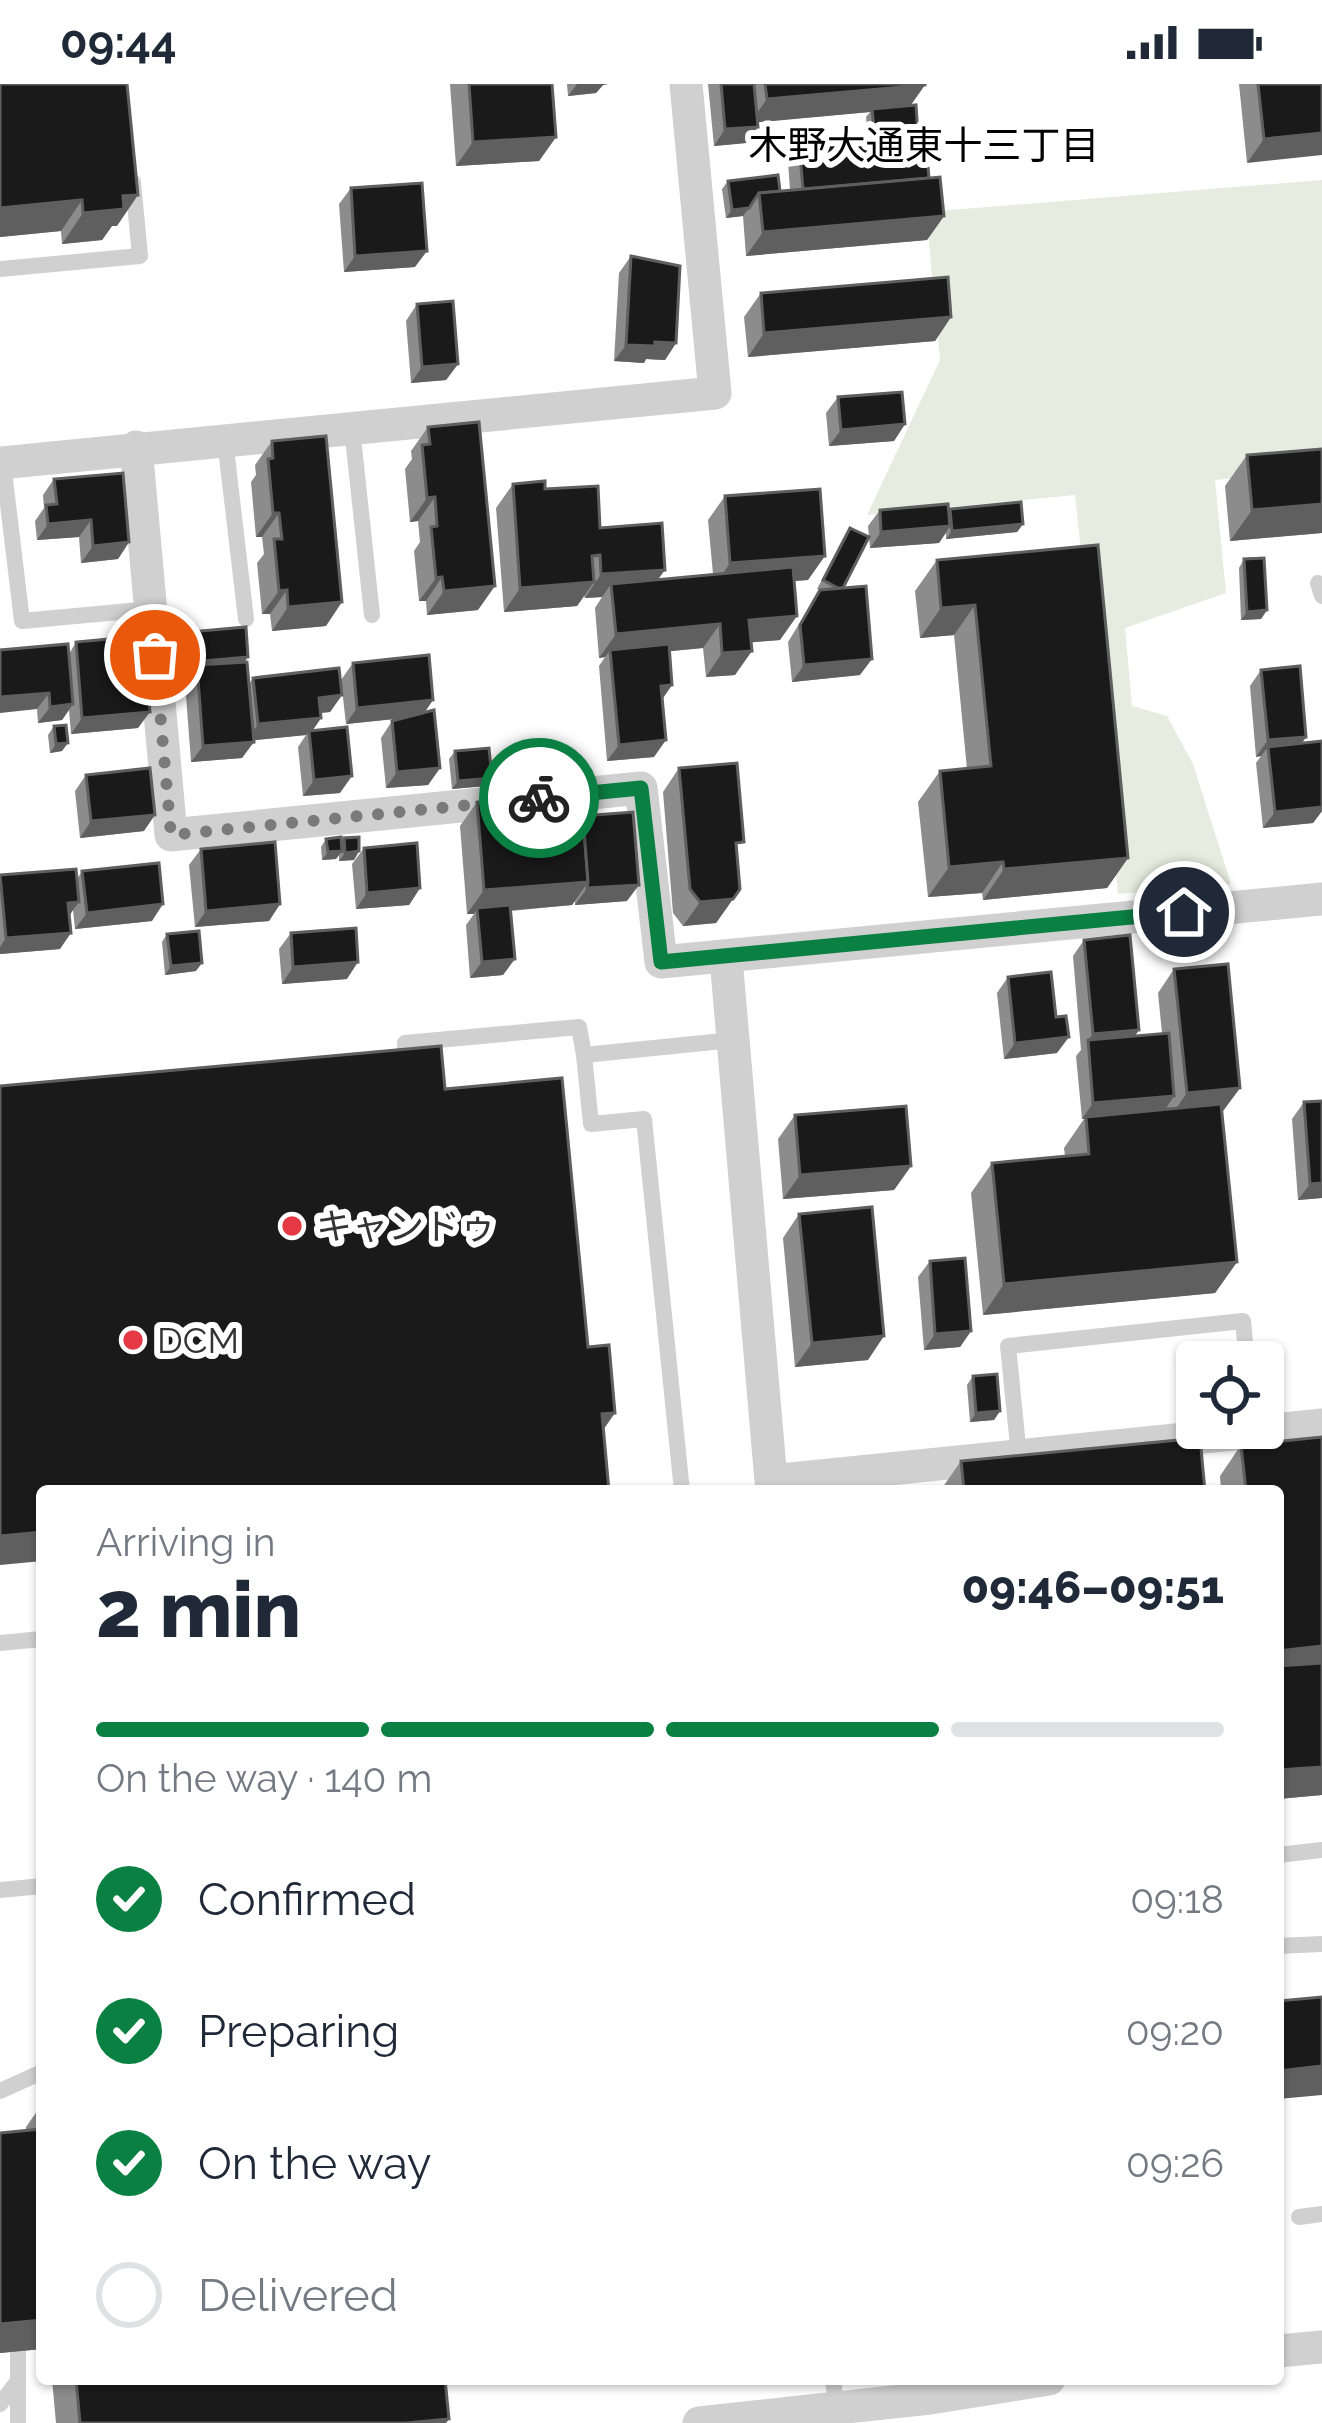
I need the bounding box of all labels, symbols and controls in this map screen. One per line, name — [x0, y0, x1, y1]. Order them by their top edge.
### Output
text: 09:44 — [60, 16, 177, 69]
district label: 木野大通東十三丁目 — [748, 122, 1100, 168]
pin — [104, 604, 206, 706]
icon: bag — [122, 622, 188, 688]
courier — [479, 738, 599, 858]
icon: bike — [506, 765, 572, 831]
pin — [1133, 861, 1235, 963]
icon: home — [1151, 879, 1217, 945]
place label: キャンドゥ — [316, 1205, 496, 1247]
marker: キャンドゥ — [279, 1213, 305, 1239]
place label: DCM — [157, 1319, 239, 1361]
marker: DCM — [120, 1327, 146, 1353]
map controls — [1176, 1341, 1284, 1449]
button: locate — [1176, 1341, 1284, 1449]
text: Arriving in — [96, 1519, 276, 1565]
text: 09:46–09:51 — [962, 1561, 1224, 1614]
text: 2 min — [96, 1564, 301, 1655]
text: On the way · 140 m — [96, 1755, 432, 1801]
icon: check — [96, 1866, 162, 1932]
text: Confirmed — [198, 1873, 416, 1926]
text: 09:18 — [1130, 1876, 1224, 1922]
icon: check — [96, 1998, 162, 2064]
text: Preparing — [198, 2005, 399, 2058]
text: 09:20 — [1126, 2008, 1224, 2054]
icon: check — [96, 2130, 162, 2196]
text: On the way — [198, 2137, 432, 2190]
text: 09:26 — [1126, 2140, 1224, 2186]
text: Delivered — [198, 2269, 398, 2322]

